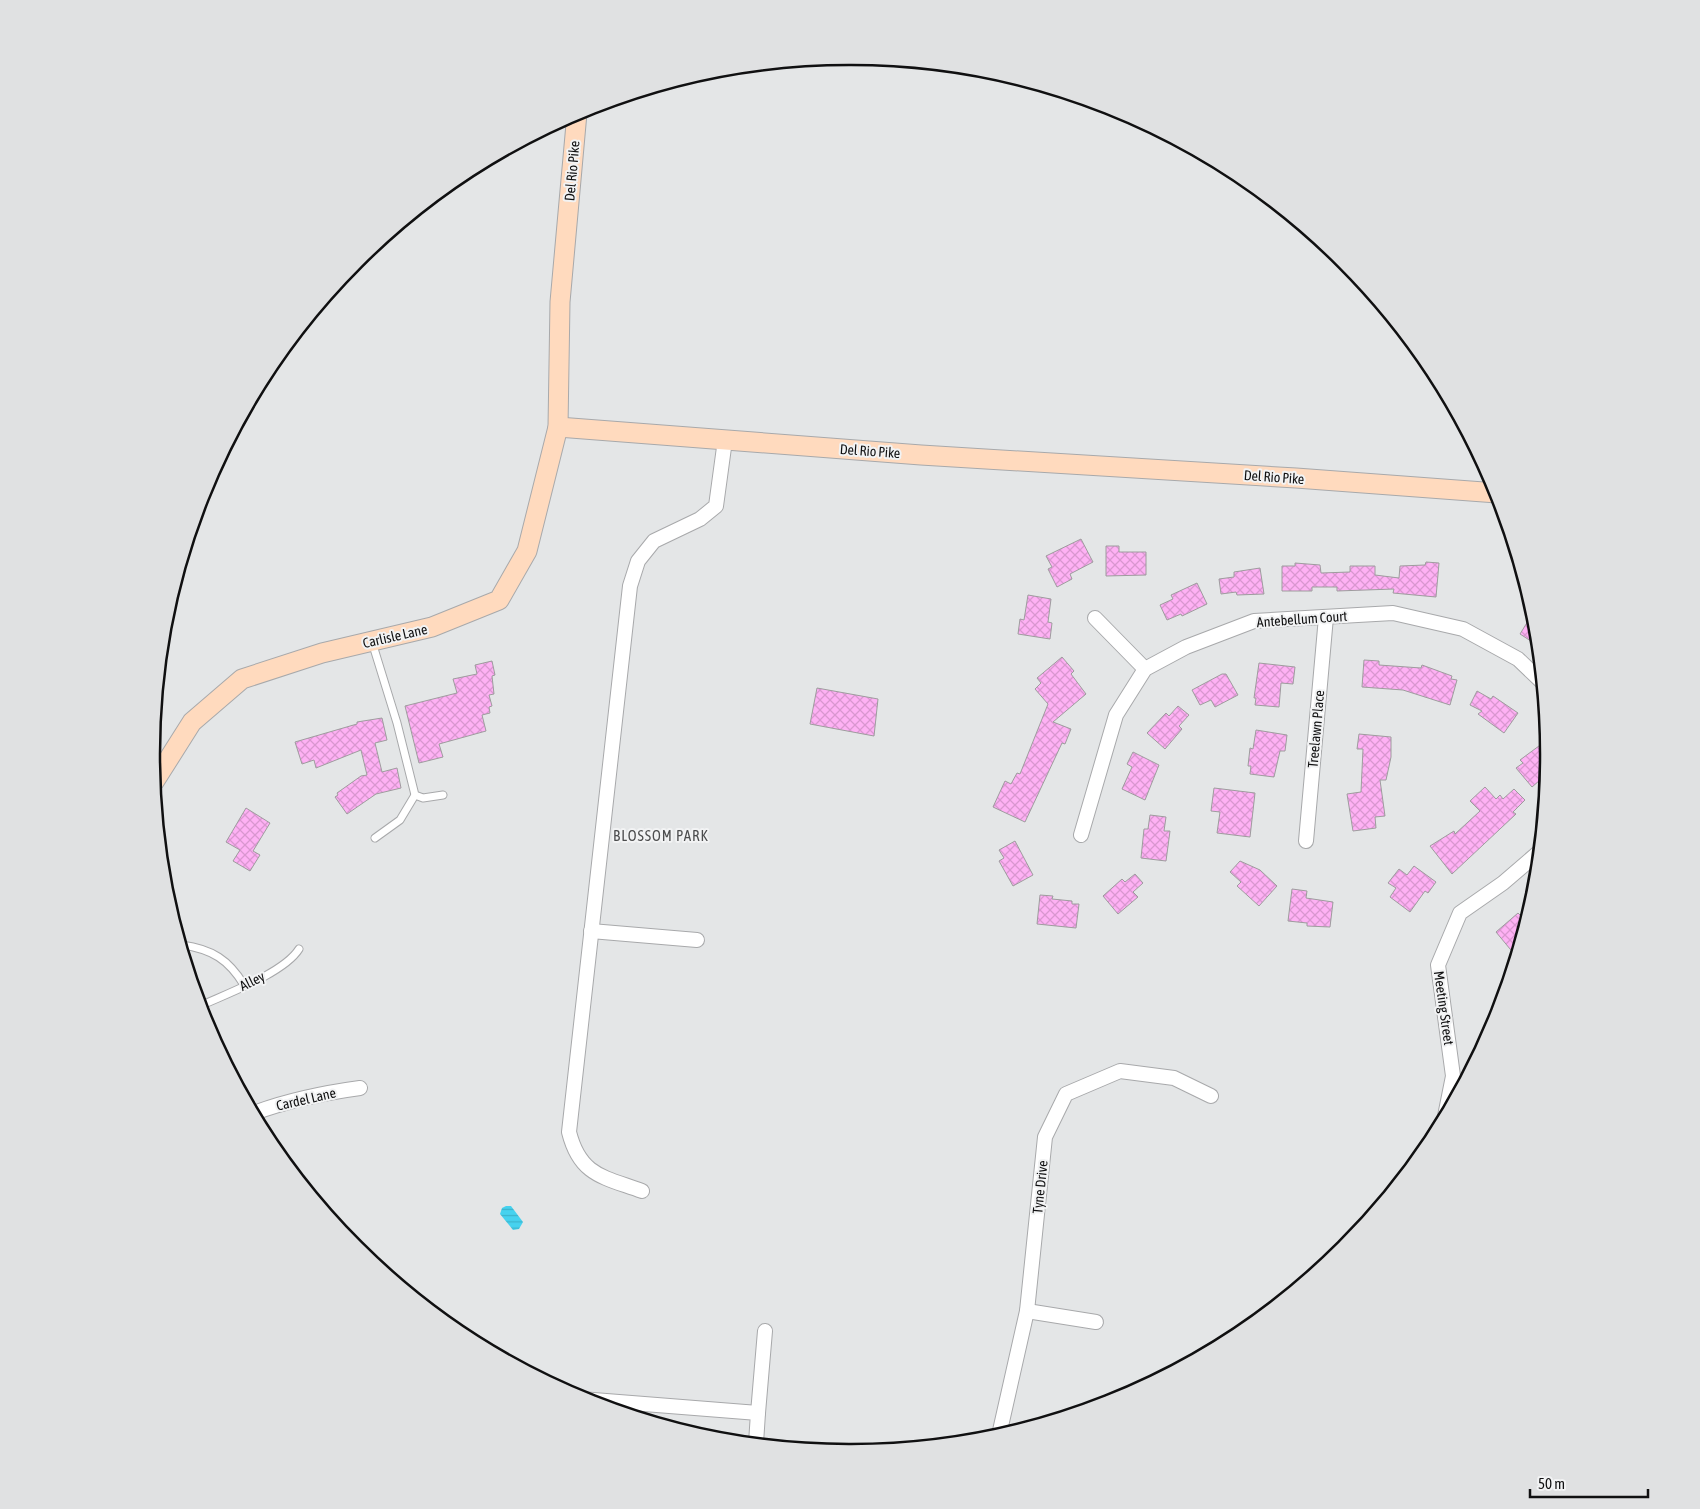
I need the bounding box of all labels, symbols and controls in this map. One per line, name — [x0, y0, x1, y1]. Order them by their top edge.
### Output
street label: Del Rio Pike — [561, 140, 583, 202]
street label: Del Rio Pike — [839, 441, 901, 461]
street label: Del Rio Pike — [1243, 467, 1305, 487]
street label: Antebellum Court — [1256, 608, 1348, 630]
street label: Carlisle Lane — [361, 621, 429, 651]
street label: Treelawn Place — [1305, 689, 1327, 769]
district label: BLOSSOM PARK — [613, 827, 709, 844]
street label: Alley — [237, 968, 267, 994]
street label: Meeting Street — [1431, 970, 1457, 1046]
street label: Cardel Lane — [275, 1084, 337, 1114]
street label: Tyne Drive — [1029, 1160, 1051, 1214]
scale bar — [1530, 1466, 1648, 1498]
text: 50 m — [1538, 1475, 1565, 1492]

